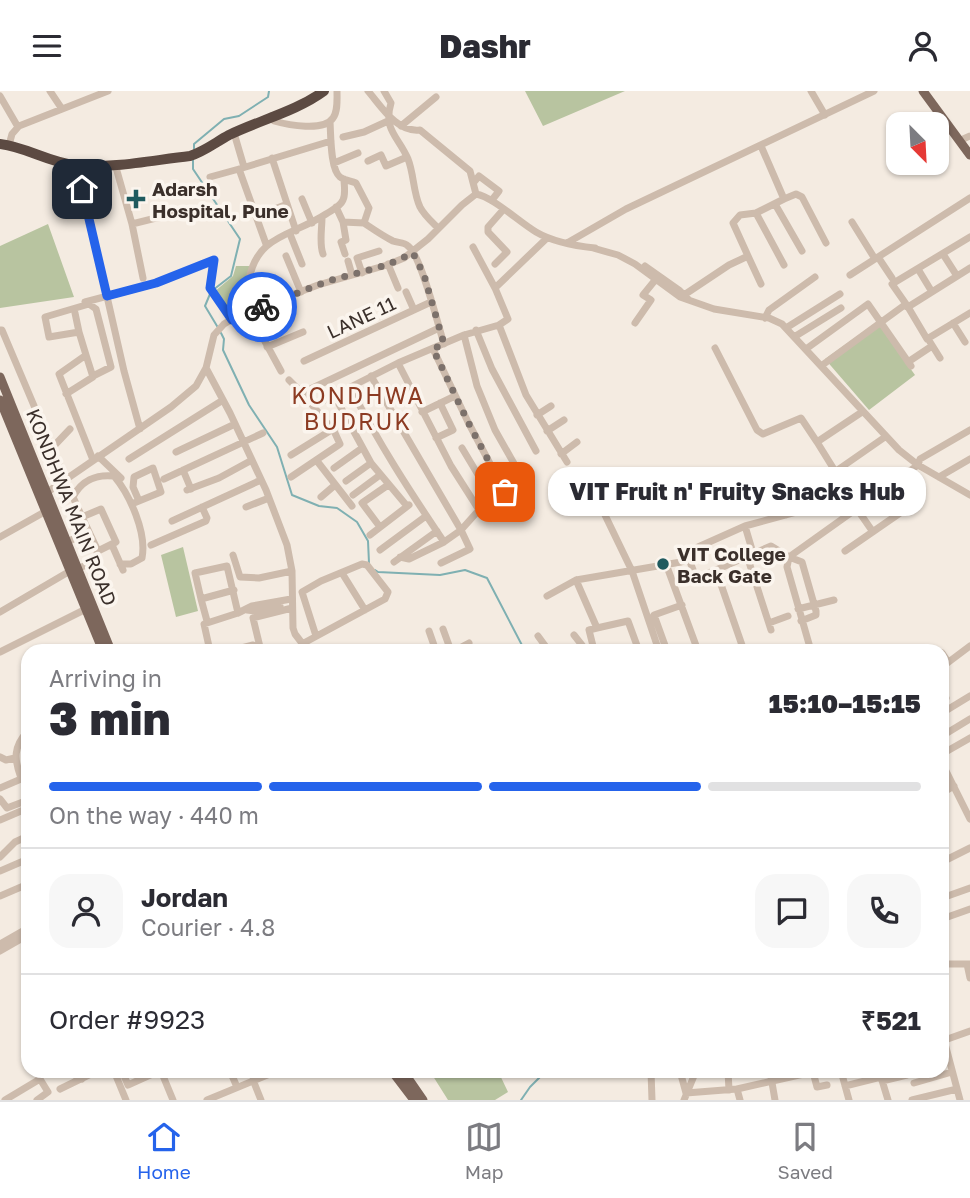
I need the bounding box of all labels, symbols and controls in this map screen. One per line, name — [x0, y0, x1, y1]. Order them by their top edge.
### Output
icon: menu — [28, 27, 66, 65]
text: Dashr — [439, 27, 531, 65]
icon: person — [904, 27, 942, 65]
north arrow — [886, 112, 948, 175]
map controls — [886, 112, 949, 175]
pin — [52, 159, 112, 219]
icon: home — [63, 170, 101, 208]
place label: Adarsh Hospital, Pune — [152, 177, 289, 222]
marker: Adarsh Hospital, Pune — [126, 189, 146, 209]
courier — [227, 272, 297, 342]
icon: bike — [243, 288, 281, 326]
street label: LANE 11 — [323, 291, 399, 343]
district label: KONDHWA BUDRUK — [291, 381, 425, 435]
street label: KONDHWA MAIN ROAD — [22, 405, 122, 609]
pin — [475, 462, 535, 522]
callout: VIT Fruit n' Fruity Snacks Hub — [547, 467, 925, 517]
icon: bag — [486, 473, 524, 511]
text: VIT Fruit n' Fruity Snacks Hub — [569, 477, 905, 505]
place label: VIT College Back Gate — [677, 542, 786, 587]
marker: VIT College Back Gate — [655, 556, 671, 572]
text: Arriving in — [49, 664, 162, 692]
text: 15:10–15:15 — [769, 688, 921, 719]
text: 3 min — [49, 690, 171, 745]
text: On the way · 440 m — [49, 801, 259, 829]
button: person — [49, 874, 123, 948]
button: chat — [755, 874, 829, 948]
button: phone — [847, 874, 921, 948]
text: Jordan — [141, 882, 228, 913]
text: Courier · 4.8 — [141, 913, 275, 941]
text: Order #9923 — [49, 1004, 205, 1035]
text: ₹521 — [861, 1005, 921, 1036]
tab: Home — [137, 1118, 191, 1183]
tab: Map — [465, 1118, 503, 1183]
tab: Saved — [777, 1118, 833, 1183]

